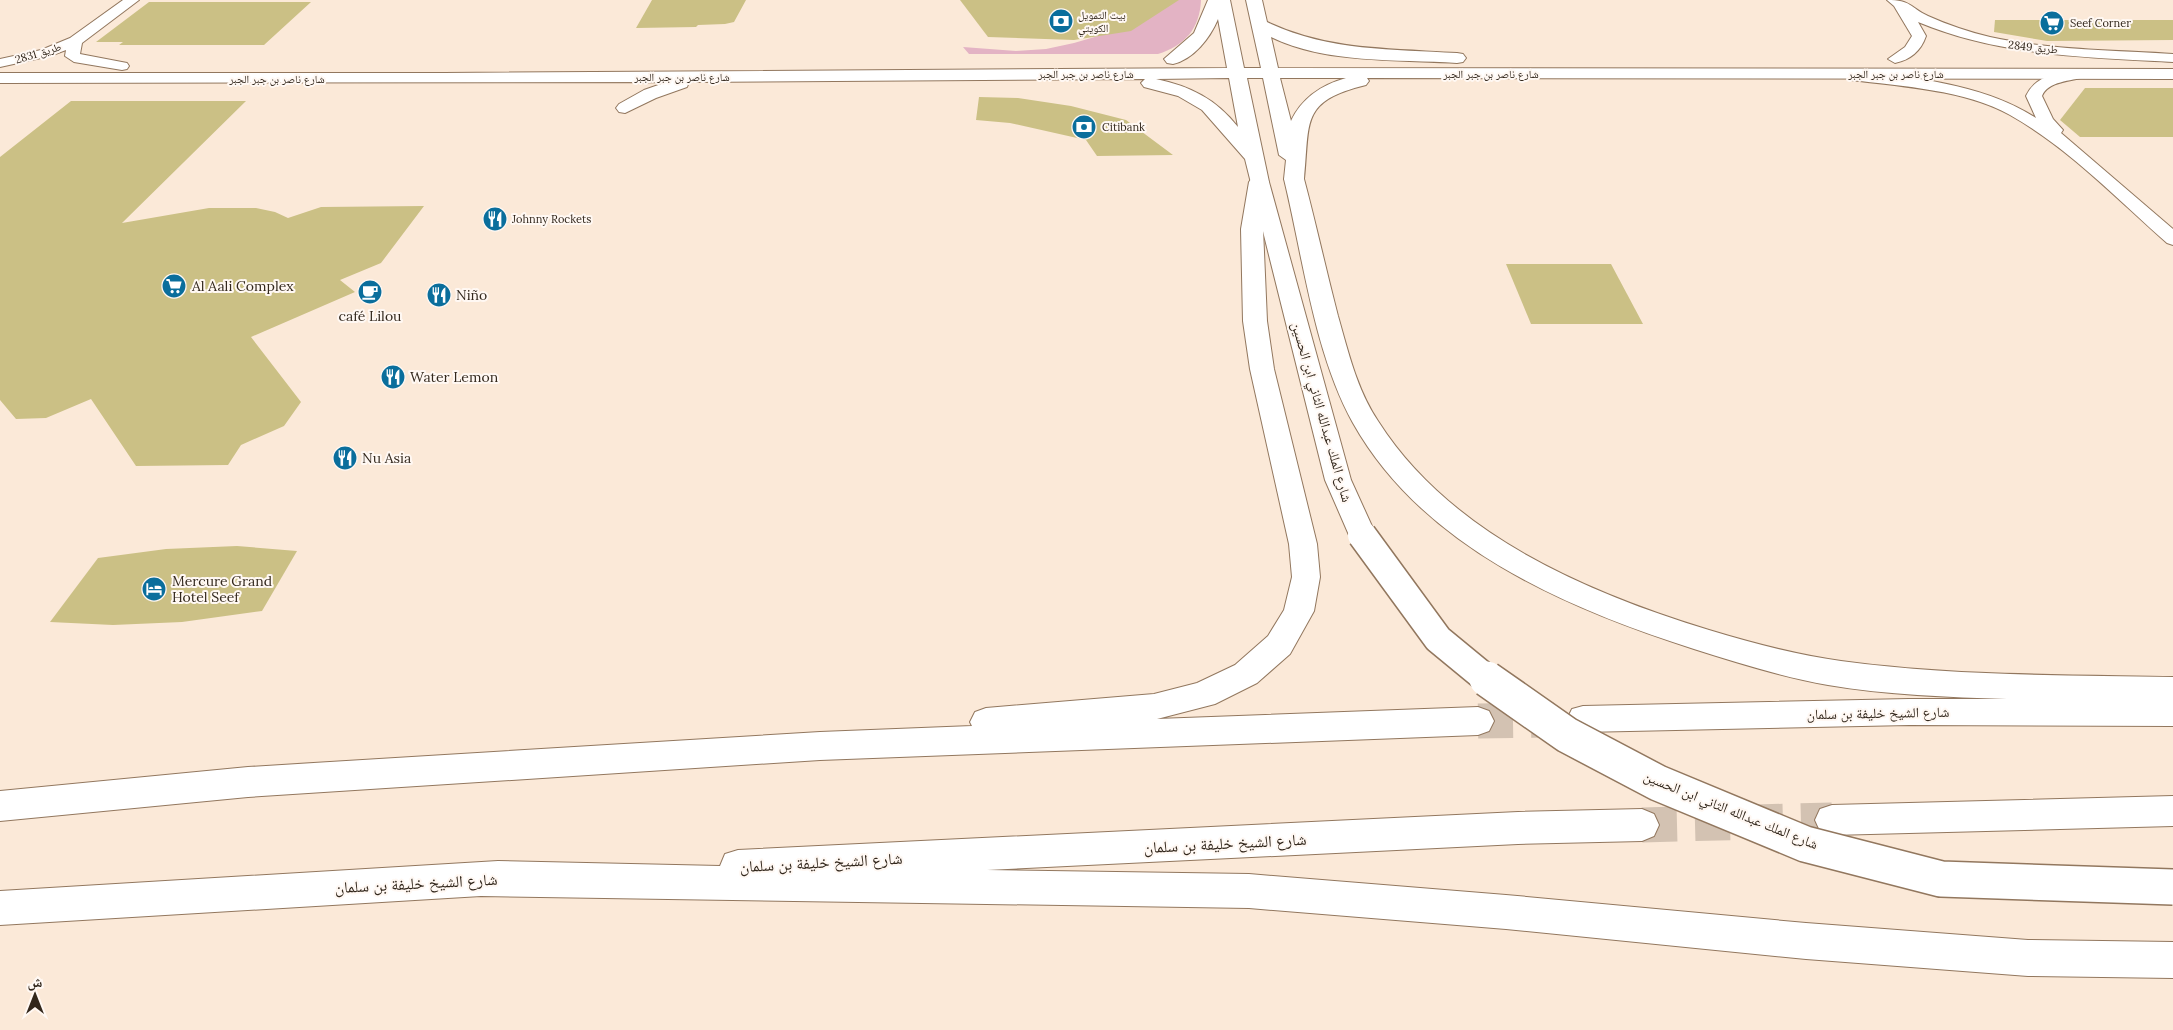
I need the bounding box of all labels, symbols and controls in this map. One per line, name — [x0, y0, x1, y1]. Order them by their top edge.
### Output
bank icon: بيت التمويل الكويتي — [1048, 8, 1074, 34]
place label: بيت التمويل الكويتي — [1078, 8, 1126, 37]
supermarket icon: Seef Corner — [2039, 10, 2065, 36]
place label: Seef Corner — [2070, 16, 2131, 30]
street label: طريق 2849 — [2007, 37, 2059, 57]
street label: طريق 2831 — [13, 39, 63, 67]
street label: شارع ناصر بن جبر الجبر — [1037, 67, 1134, 81]
street label: شارع ناصر بن جبر الجبر — [1442, 67, 1539, 81]
street label: شارع ناصر بن جبر الجبر — [1847, 67, 1944, 81]
street label: شارع ناصر بن جبر الجبر — [633, 70, 730, 84]
street label: شارع ناصر بن جبر الجبر — [228, 72, 325, 86]
bank icon: Citibank — [1071, 114, 1097, 140]
place label: Citibank — [1102, 120, 1145, 134]
restaurant icon: Johnny Rockets — [482, 206, 508, 232]
place label: Johnny Rockets — [511, 212, 591, 226]
supermarket icon: Al Aali Complex — [161, 273, 187, 299]
place label: Al Aali Complex — [191, 277, 294, 295]
cafe icon: café Lilou — [357, 279, 383, 305]
restaurant icon: Niño — [426, 282, 452, 308]
place label: Niño — [456, 286, 487, 304]
place label: café Lilou — [339, 307, 401, 325]
street label: شارع الملك عبدالله الثاني ابن الحسين — [1285, 320, 1356, 505]
restaurant icon: Water Lemon — [380, 364, 406, 390]
place label: Water Lemon — [410, 368, 499, 386]
restaurant icon: Nu Asia — [332, 445, 358, 471]
place label: Nu Asia — [362, 449, 411, 467]
place label: Mercure Grand Hotel Seef — [172, 572, 272, 606]
hotel icon: Mercure Grand Hotel Seef — [141, 576, 167, 602]
street label: شارع الشيخ خليفة بن سلمان — [1807, 703, 1949, 724]
street label: شارع الملك عبدالله الثاني ابن الحسين — [1640, 767, 1821, 856]
street label: شارع الشيخ خليفة بن سلمان — [1143, 829, 1307, 858]
street label: شارع الشيخ خليفة بن سلمان — [739, 848, 903, 877]
street label: شارع الشيخ خليفة بن سلمان — [334, 869, 498, 898]
north arrow — [10, 970, 60, 1020]
text: ش — [28, 973, 43, 991]

